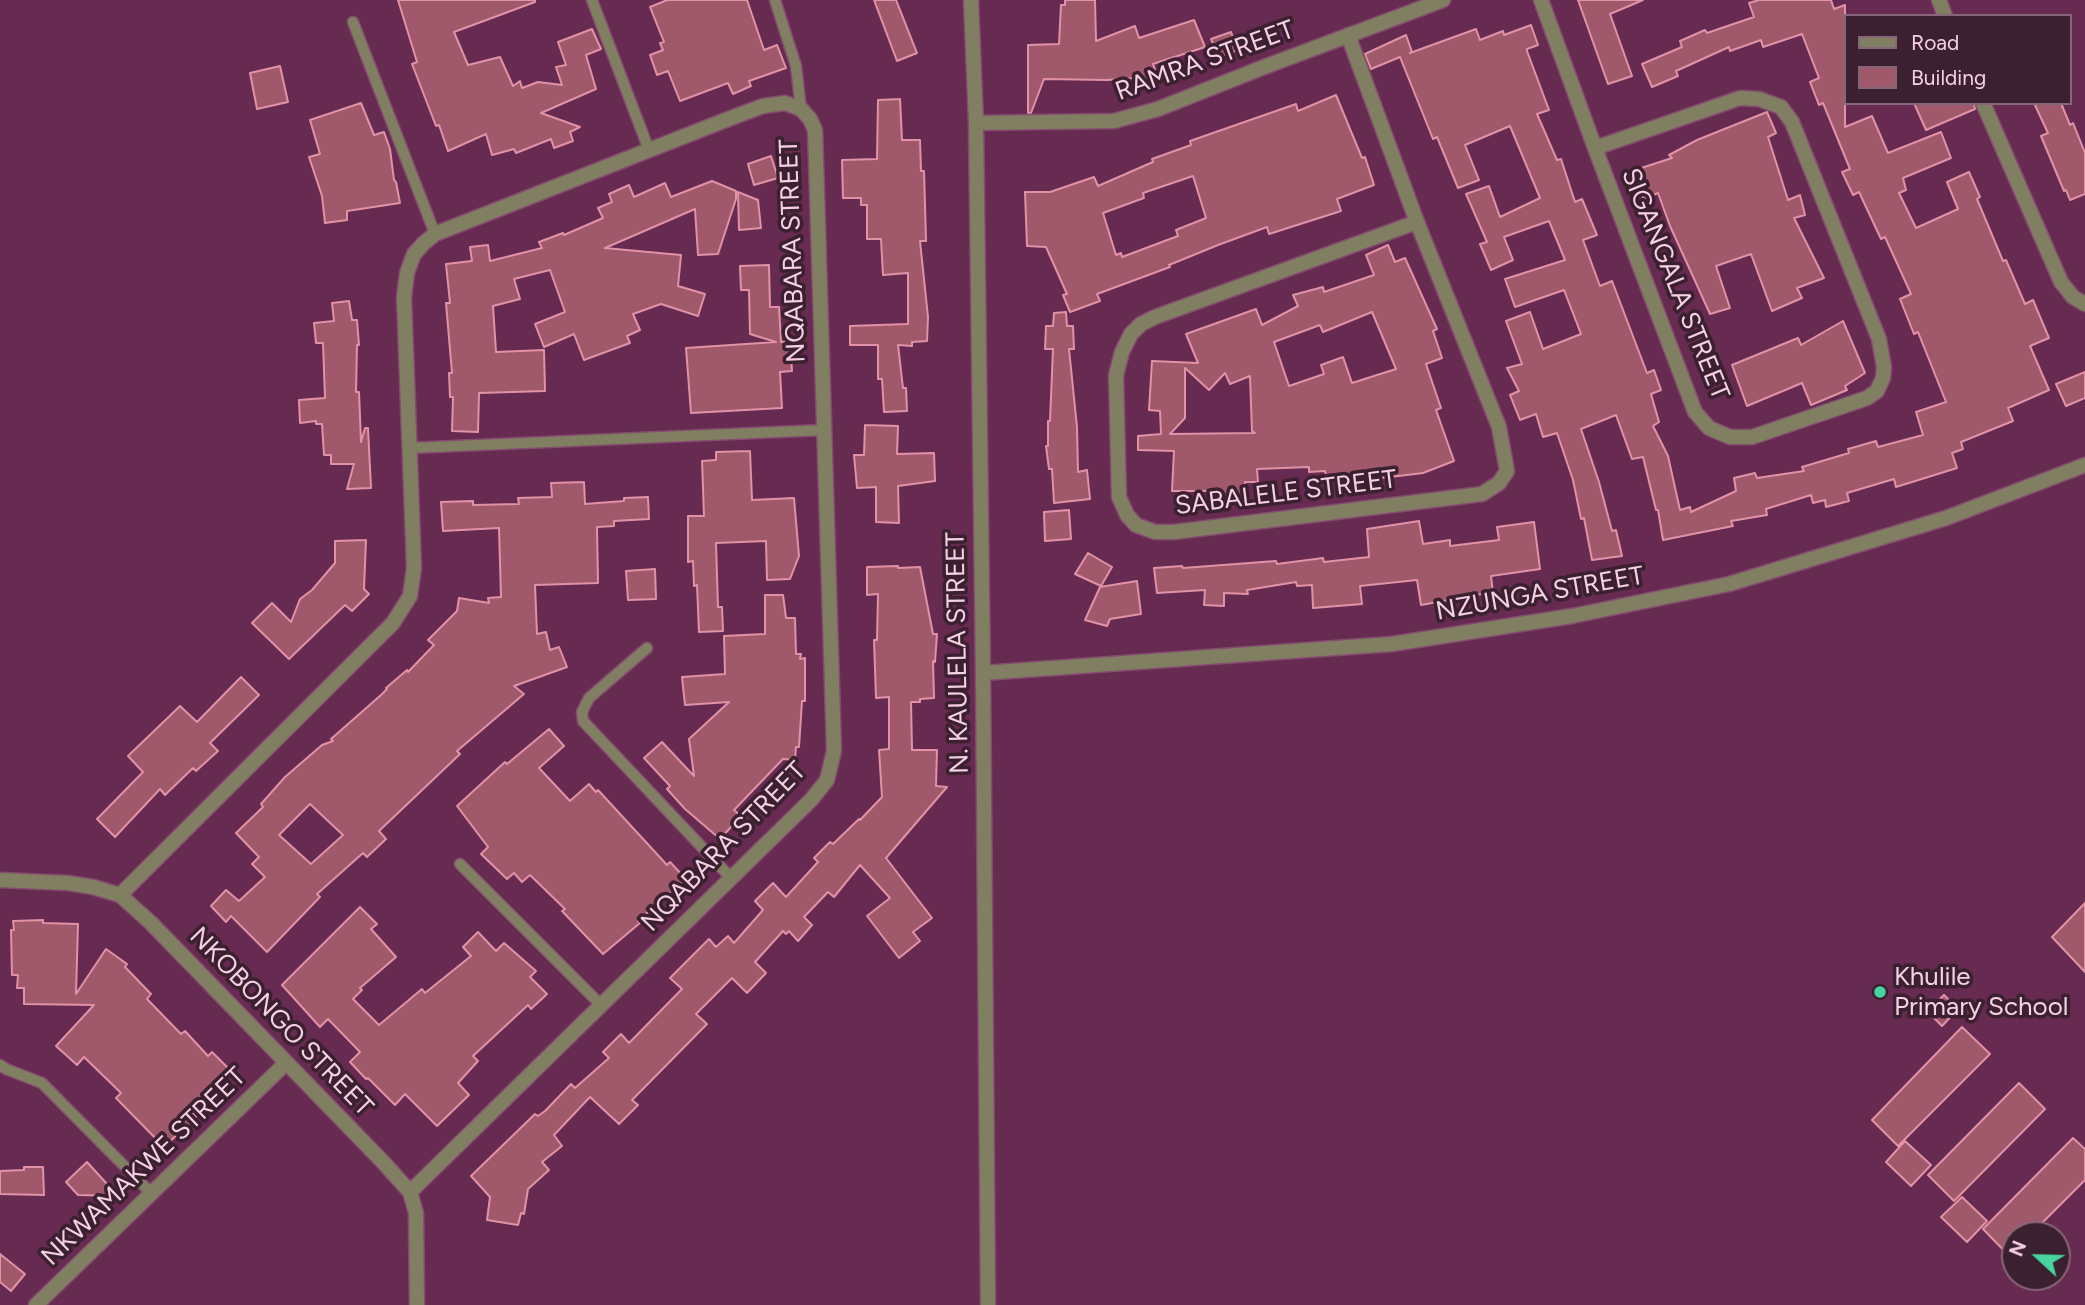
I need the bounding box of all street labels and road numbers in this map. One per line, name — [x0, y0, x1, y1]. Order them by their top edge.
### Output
street label: RAMRA STREET — [1111, 14, 1299, 108]
street label: NQABARA STREET — [774, 139, 812, 363]
street label: SIGANGALA STREET — [1614, 164, 1736, 404]
street label: SABALELE STREET — [1173, 464, 1399, 522]
street label: N. KAULELA STREET — [940, 532, 976, 774]
street label: NZUNGA STREET — [1434, 560, 1646, 628]
street label: NQABARA STREET — [635, 756, 813, 938]
street label: NKOBONGO STREET — [183, 921, 379, 1123]
street label: NKWAMAKWE STREET — [35, 1061, 253, 1273]

